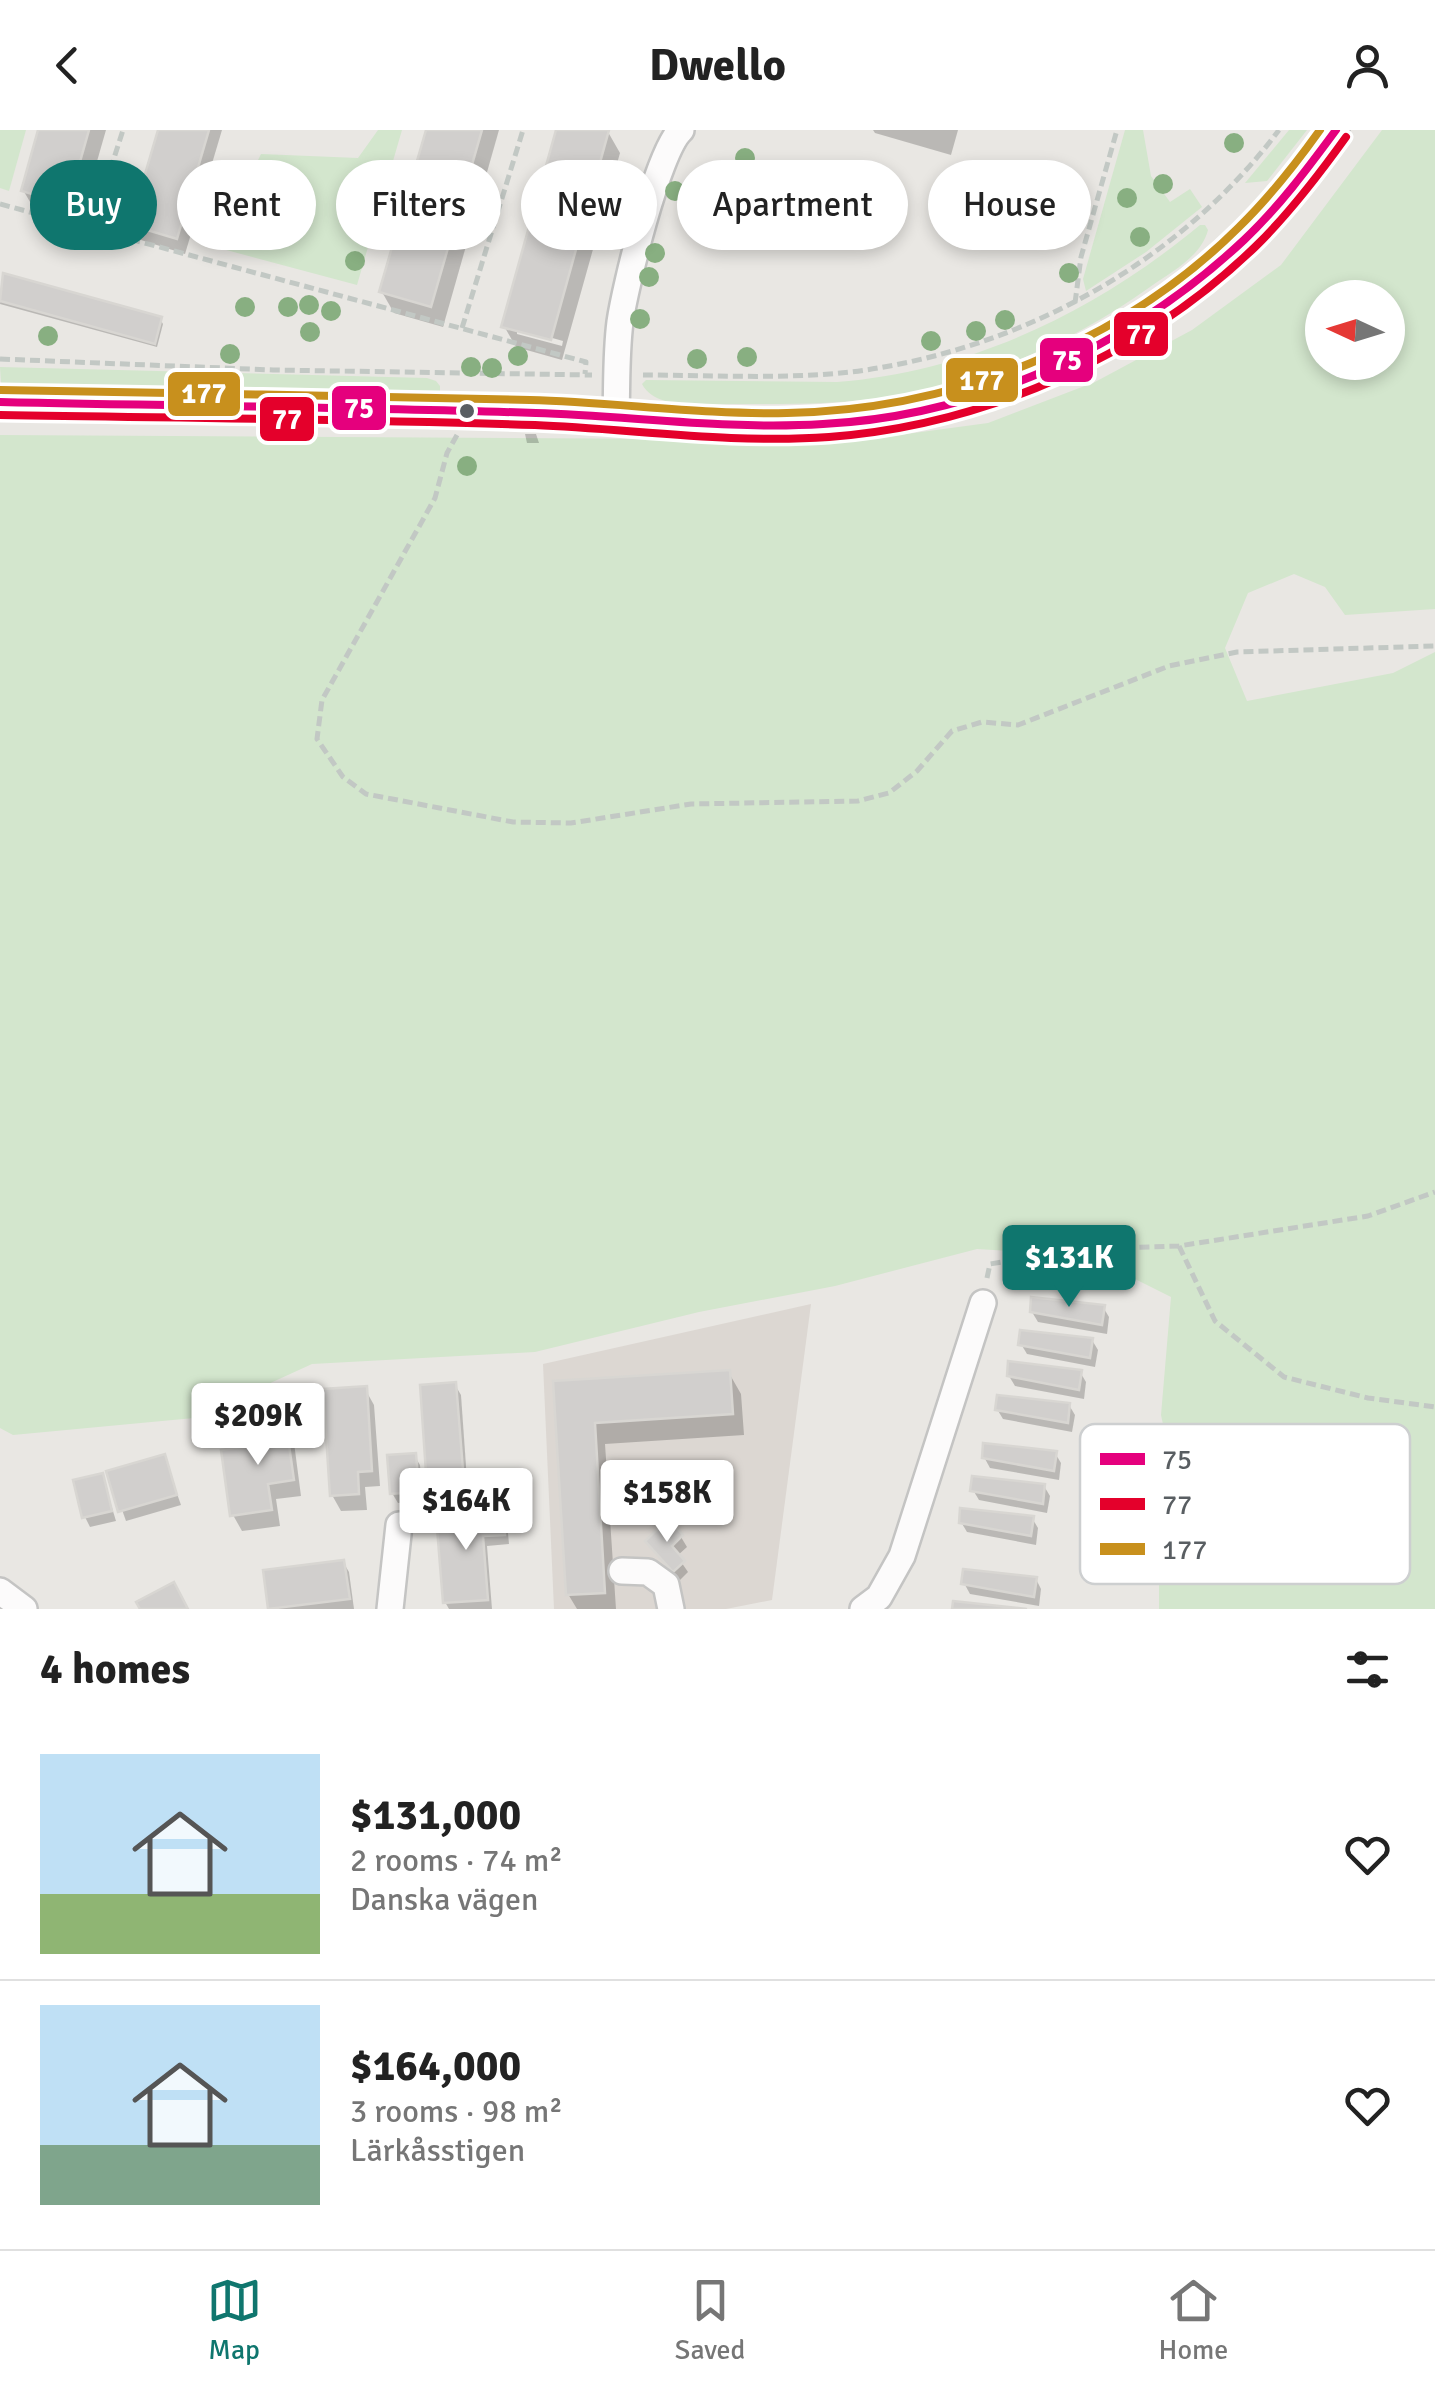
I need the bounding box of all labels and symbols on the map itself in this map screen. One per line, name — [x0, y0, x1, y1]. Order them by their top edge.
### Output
north arrow — [1305, 280, 1405, 380]
line badge: 77 — [1112, 310, 1170, 358]
text: 77 — [1126, 318, 1156, 352]
line badge: 75 — [1038, 336, 1095, 384]
text: 75 — [1052, 344, 1082, 378]
line badge: 177 — [944, 356, 1020, 404]
text: 177 — [959, 364, 1005, 398]
line badge: 177 — [166, 370, 242, 418]
text: 177 — [181, 377, 227, 411]
line badge: 75 — [330, 384, 388, 432]
text: 75 — [344, 392, 374, 426]
line badge: 77 — [258, 395, 316, 443]
unlabelled marker — [457, 401, 477, 421]
text: 77 — [272, 403, 302, 437]
pin: $131K — [999, 1225, 1139, 1310]
pin: $209K — [188, 1383, 328, 1468]
legend — [1080, 1424, 1410, 1584]
text: 75 — [1162, 1443, 1192, 1477]
pin: $158K — [597, 1460, 737, 1545]
pin: $164K — [396, 1468, 536, 1553]
text: 77 — [1162, 1488, 1192, 1522]
text: 177 — [1162, 1533, 1207, 1567]

